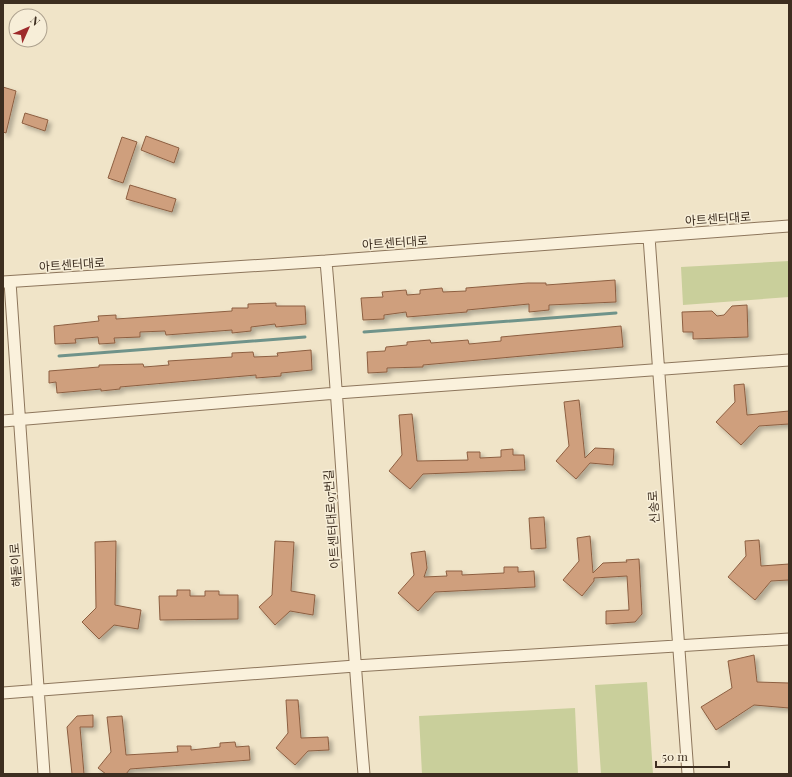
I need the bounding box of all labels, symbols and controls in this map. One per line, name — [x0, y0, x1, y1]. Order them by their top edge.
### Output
north arrow — [8, 8, 48, 48]
text: N — [27, 12, 44, 29]
street label: 아트센터대로 — [684, 208, 752, 228]
street label: 아트센터대로 — [361, 232, 429, 252]
street label: 아트센터대로 — [38, 254, 106, 274]
street label: 아트센터대로97번길 — [320, 469, 342, 569]
street label: 신송로 — [644, 490, 662, 524]
street label: 해돋이로 — [5, 542, 25, 588]
scale bar — [656, 743, 729, 769]
text: 50 m — [662, 748, 688, 764]

